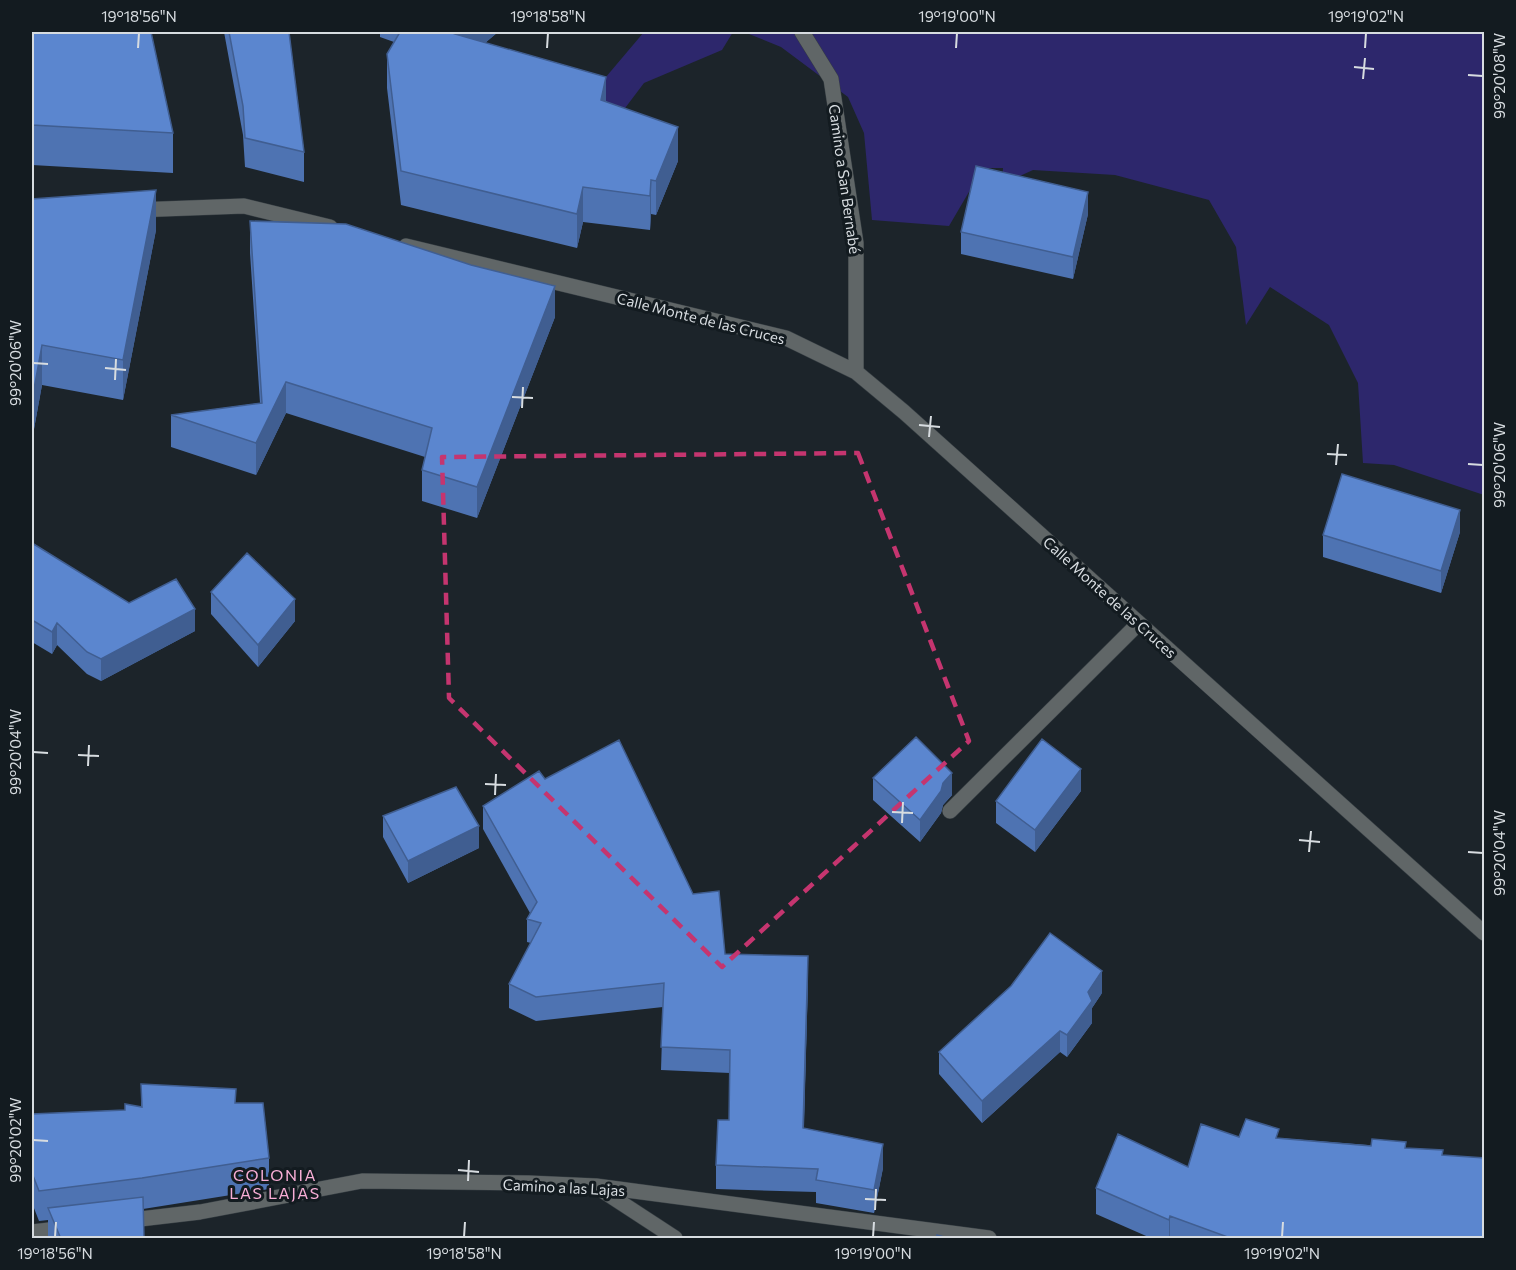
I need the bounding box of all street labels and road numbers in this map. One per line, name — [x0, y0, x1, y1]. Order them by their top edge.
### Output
street label: Camino a San Bernabé — [826, 103, 864, 255]
street label: Calle Monte de las Cruces — [615, 288, 787, 348]
street label: Calle Monte de las Cruces — [1040, 532, 1180, 662]
street label: Camino a las Lajas — [502, 1175, 626, 1199]

